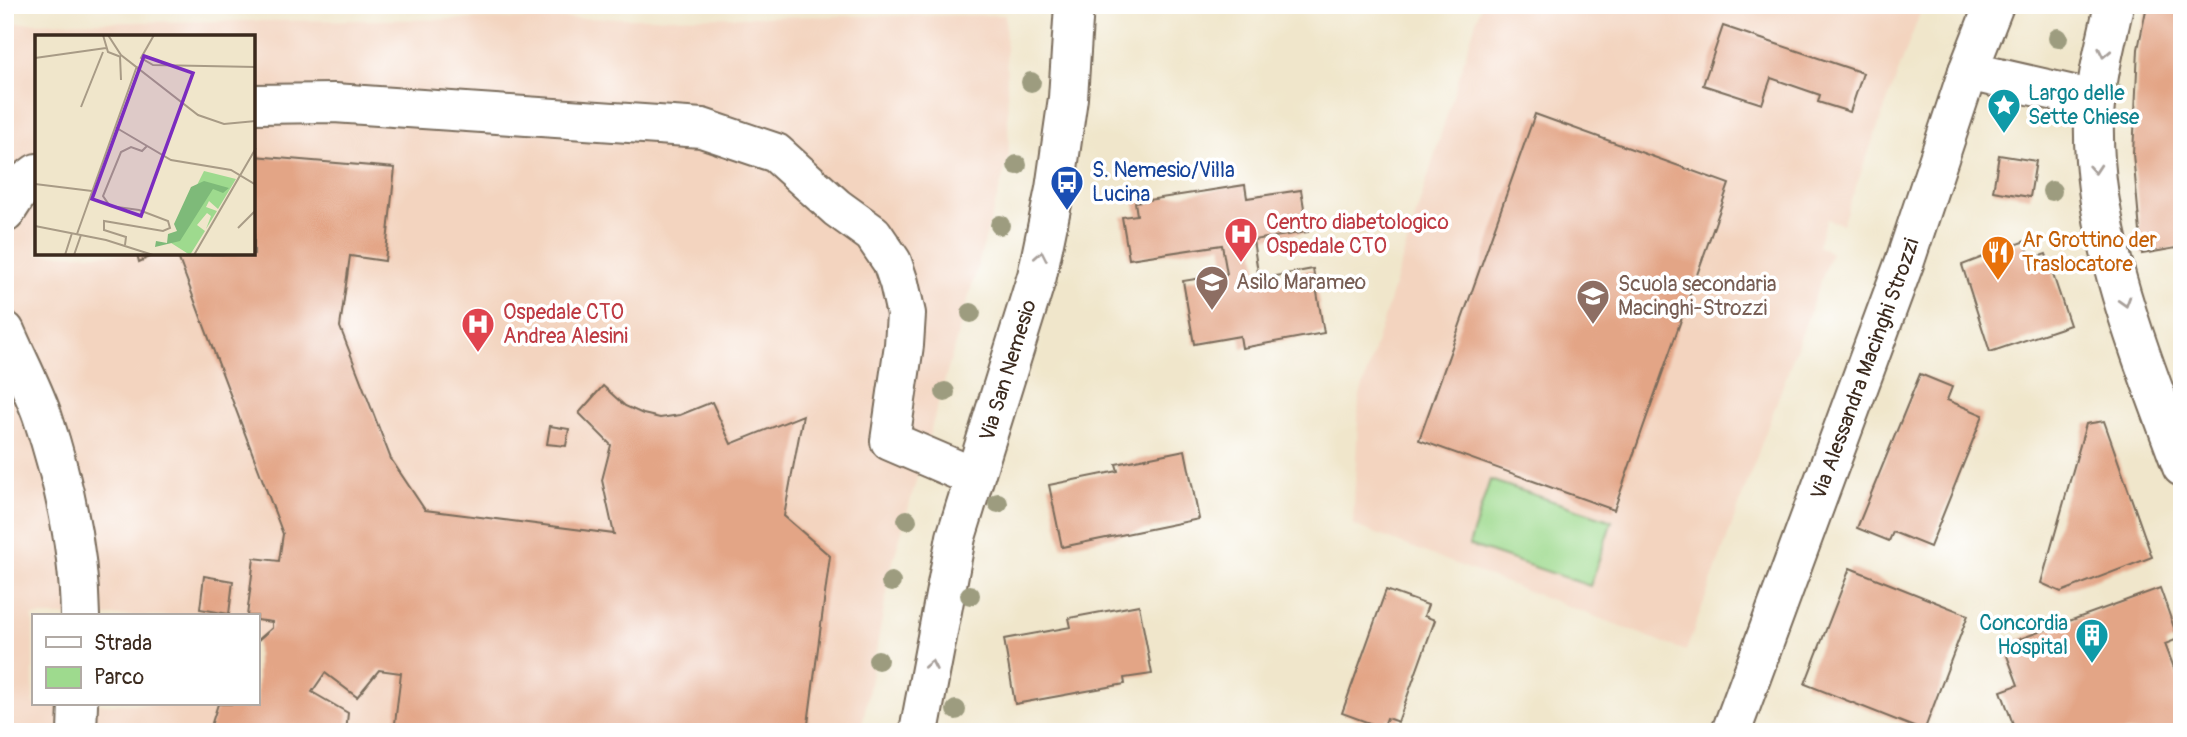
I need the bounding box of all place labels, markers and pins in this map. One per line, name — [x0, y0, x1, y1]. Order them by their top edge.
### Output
place label: Largo delle Sette Chiese — [2028, 80, 2140, 131]
place icon: Largo delle Sette Chiese — [1985, 86, 2023, 135]
place label: S. Nemesio/Villa Lucina — [1092, 157, 1235, 208]
bus stop icon: S. Nemesio/Villa Lucina — [1048, 163, 1086, 212]
place label: Centro diabetologico Ospedale CTO — [1266, 209, 1449, 260]
hospital icon: Centro diabetologico Ospedale CTO — [1222, 215, 1260, 264]
place label: Ar Grottino der Traslocatore — [2022, 227, 2157, 278]
restaurant icon: Ar Grottino der Traslocatore — [1979, 233, 2017, 282]
school or university icon: Asilo Marameo — [1193, 263, 1231, 312]
place label: Asilo Marameo — [1236, 269, 1366, 296]
place label: Scuola secondaria Macinghi-Strozzi — [1618, 271, 1777, 322]
school or university icon: Scuola secondaria Macinghi-Strozzi — [1574, 277, 1612, 326]
place label: Ospedale CTO Andrea Alesini — [503, 299, 628, 350]
hospital icon: Ospedale CTO Andrea Alesini — [459, 305, 497, 354]
place label: Concordia Hospital — [1979, 610, 2068, 661]
building icon: Concordia Hospital — [2073, 616, 2111, 665]

